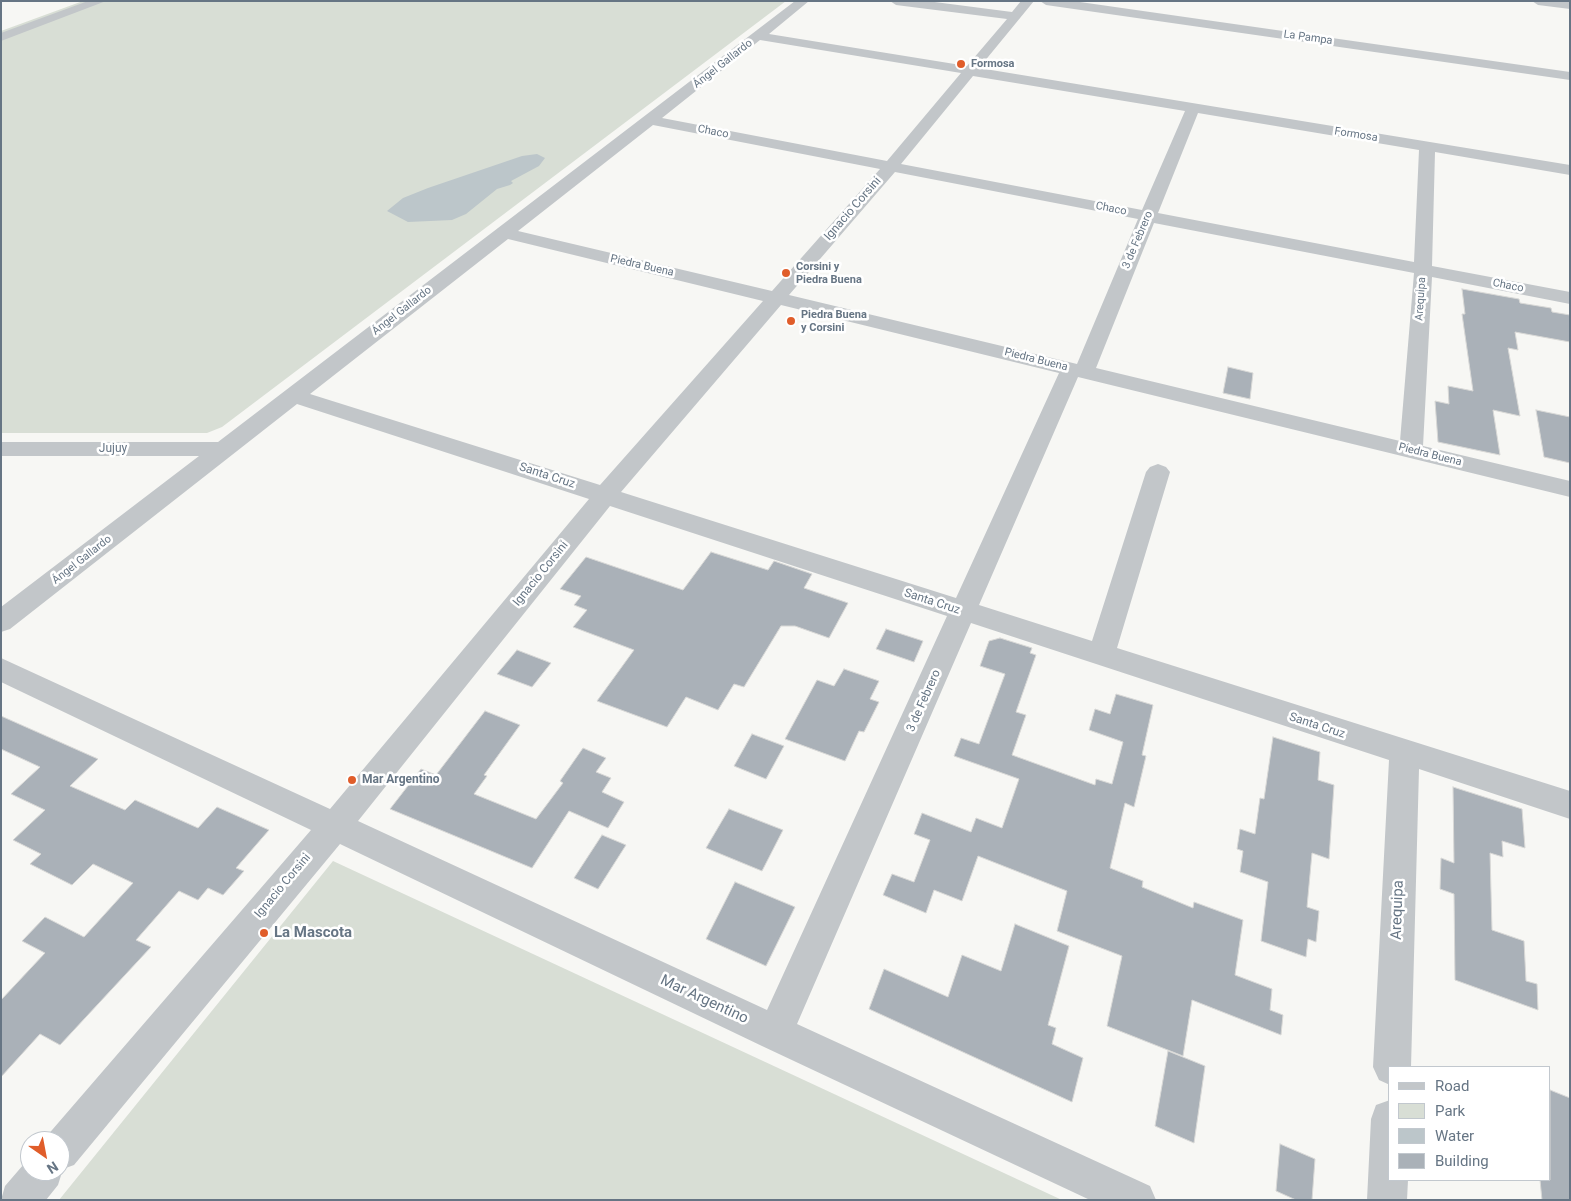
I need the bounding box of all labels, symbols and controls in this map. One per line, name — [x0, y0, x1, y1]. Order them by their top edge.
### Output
street label: La Pampa — [1283, 28, 1333, 48]
street label: Ángel Gallardo — [691, 37, 755, 91]
place label: Formosa — [971, 57, 1014, 71]
marker: Formosa — [955, 58, 967, 70]
street label: Chaco — [696, 123, 730, 141]
street label: Formosa — [1333, 125, 1379, 145]
street label: Ignacio Corsini — [821, 174, 885, 244]
street label: Chaco — [1094, 200, 1128, 218]
street label: 3 de Febrero — [1120, 209, 1156, 271]
street label: Piedra Buena — [609, 252, 675, 280]
place label: Corsini y Piedra Buena — [796, 260, 862, 286]
marker: Corsini y Piedra Buena — [780, 267, 792, 279]
street label: Arequipa — [1413, 277, 1429, 321]
street label: Chaco — [1491, 277, 1525, 295]
street label: Ángel Gallardo — [370, 284, 434, 338]
place label: Piedra Buena y Corsini — [801, 308, 867, 334]
marker: Piedra Buena y Corsini — [785, 315, 797, 327]
street label: Piedra Buena — [1003, 346, 1069, 374]
street label: Piedra Buena — [1397, 441, 1463, 469]
street label: Jujuy — [99, 442, 127, 456]
street label: Santa Cruz — [517, 460, 577, 492]
street label: Ángel Gallardo — [50, 533, 114, 587]
street label: Ignacio Corsini — [510, 539, 572, 609]
street label: Santa Cruz — [902, 586, 962, 618]
street label: 3 de Febrero — [904, 668, 944, 734]
street label: Santa Cruz — [1287, 710, 1347, 742]
place label: Mar Argentino — [362, 773, 439, 787]
marker: Mar Argentino — [346, 774, 358, 786]
street label: Ignacio Corsini — [252, 851, 314, 921]
street label: Arequipa — [1388, 880, 1408, 940]
place label: La Mascota — [274, 924, 352, 942]
marker: La Mascota — [258, 927, 270, 939]
street label: Mar Argentino — [657, 972, 751, 1028]
legend — [1388, 1066, 1551, 1181]
text: Road — [1435, 1077, 1469, 1095]
text: Park — [1435, 1102, 1465, 1120]
text: Water — [1435, 1127, 1474, 1145]
north arrow — [20, 1131, 70, 1181]
text: Building — [1435, 1152, 1489, 1170]
text: N — [44, 1158, 61, 1177]

